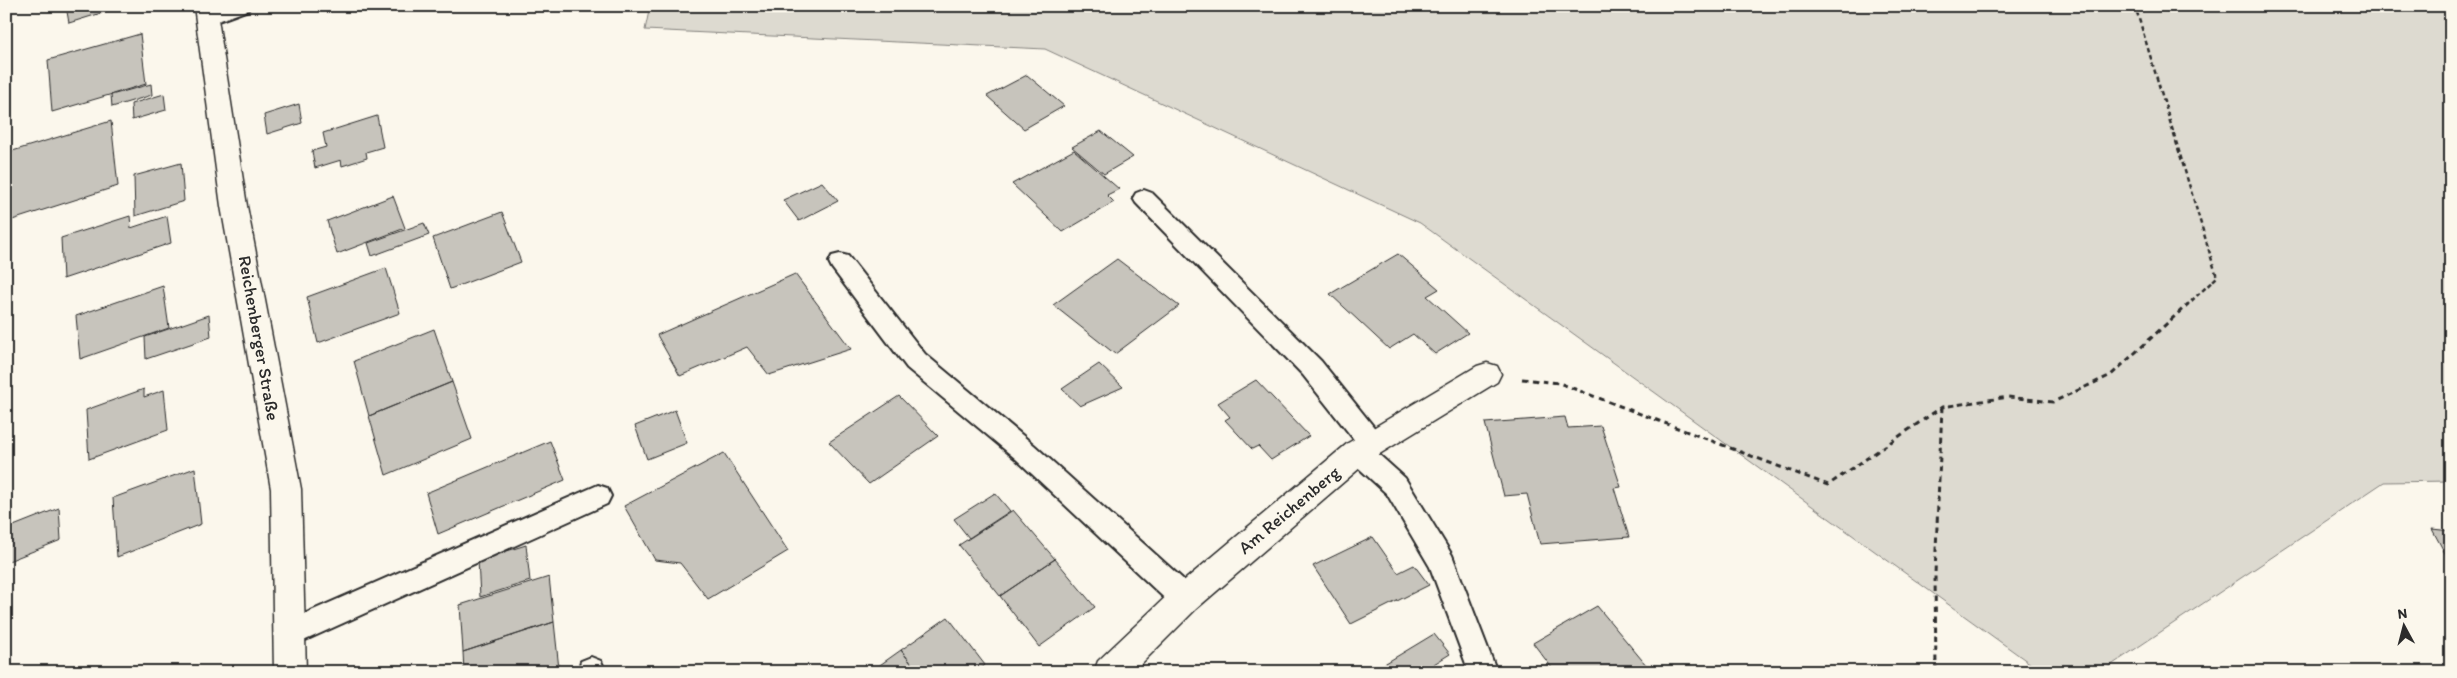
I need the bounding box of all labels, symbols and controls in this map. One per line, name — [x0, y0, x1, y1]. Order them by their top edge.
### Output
street label: Reichenberger Straße — [234, 254, 284, 422]
street label: Am Reichenberg — [1234, 461, 1345, 559]
north arrow — [2380, 600, 2430, 650]
text: N — [2397, 605, 2408, 623]

